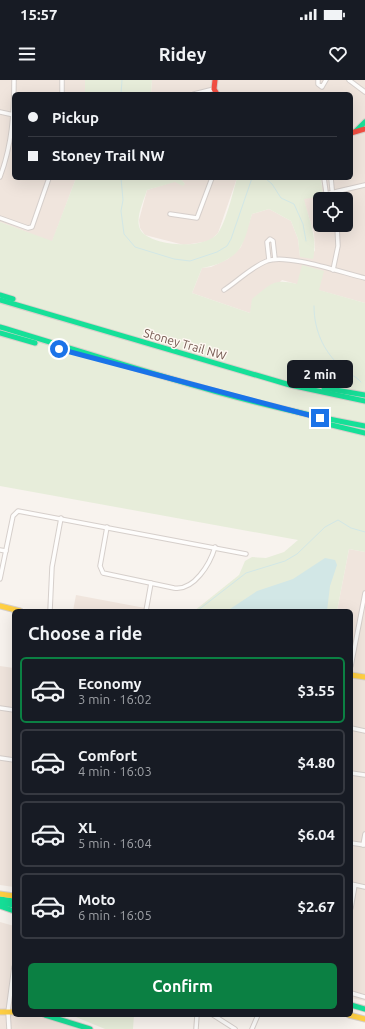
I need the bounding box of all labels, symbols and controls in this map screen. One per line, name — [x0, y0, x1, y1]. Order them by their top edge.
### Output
text: 15:57 — [20, 6, 58, 23]
icon: menu — [16, 43, 38, 65]
icon: heart — [327, 43, 349, 65]
text: Ridey — [159, 44, 206, 64]
text: Pickup — [52, 109, 99, 126]
text: Stoney Trail NW — [52, 147, 165, 164]
map controls — [313, 192, 353, 232]
button: locate — [313, 192, 353, 232]
street label: Stoney Trail NW — [142, 326, 228, 362]
route start — [50, 340, 68, 358]
callout: 2 min — [287, 360, 353, 388]
text: 2 min — [304, 367, 336, 381]
route end — [311, 409, 329, 427]
text: Choose a ride — [28, 623, 142, 643]
icon: car — [30, 672, 66, 708]
text: Economy — [78, 675, 142, 692]
text: $3.55 — [297, 682, 335, 699]
text: 3 min · 16:02 — [78, 692, 152, 706]
icon: car — [30, 744, 66, 780]
text: Comfort — [78, 747, 137, 764]
text: $4.80 — [297, 754, 335, 771]
text: 4 min · 16:03 — [78, 764, 152, 778]
icon: car — [30, 816, 66, 852]
text: XL — [78, 819, 96, 836]
text: $6.04 — [297, 826, 335, 843]
text: 5 min · 16:04 — [78, 836, 152, 850]
icon: car — [30, 888, 66, 924]
text: Moto — [78, 891, 116, 908]
text: $2.67 — [297, 898, 335, 915]
text: 6 min · 16:05 — [78, 908, 152, 922]
button: Confirm — [28, 963, 337, 1009]

